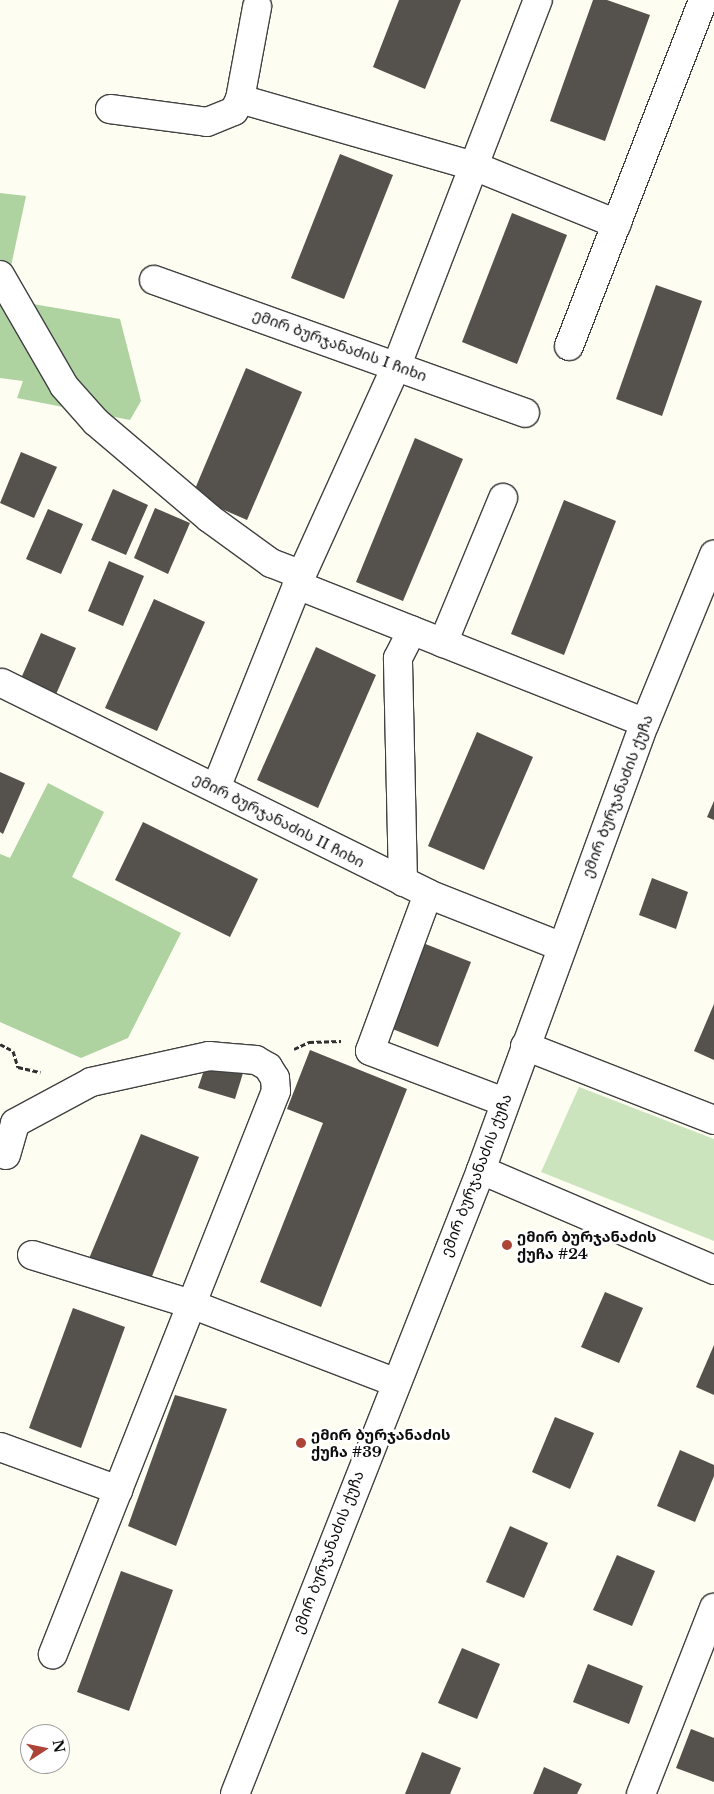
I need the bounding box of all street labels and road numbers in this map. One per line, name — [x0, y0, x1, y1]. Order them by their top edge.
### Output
street label: ემირ ბურჯანაძის I ჩიხი — [251, 305, 429, 385]
street label: ემირ ბურჯანაძის ქუჩა — [578, 712, 656, 880]
street label: ემირ ბურჯანაძის II ჩიხი — [190, 769, 368, 871]
street label: ემირ ბურჯანაძის ქუჩა — [437, 1091, 515, 1259]
street label: ემირ ბურჯანაძის ქუჩა — [289, 1468, 367, 1636]

